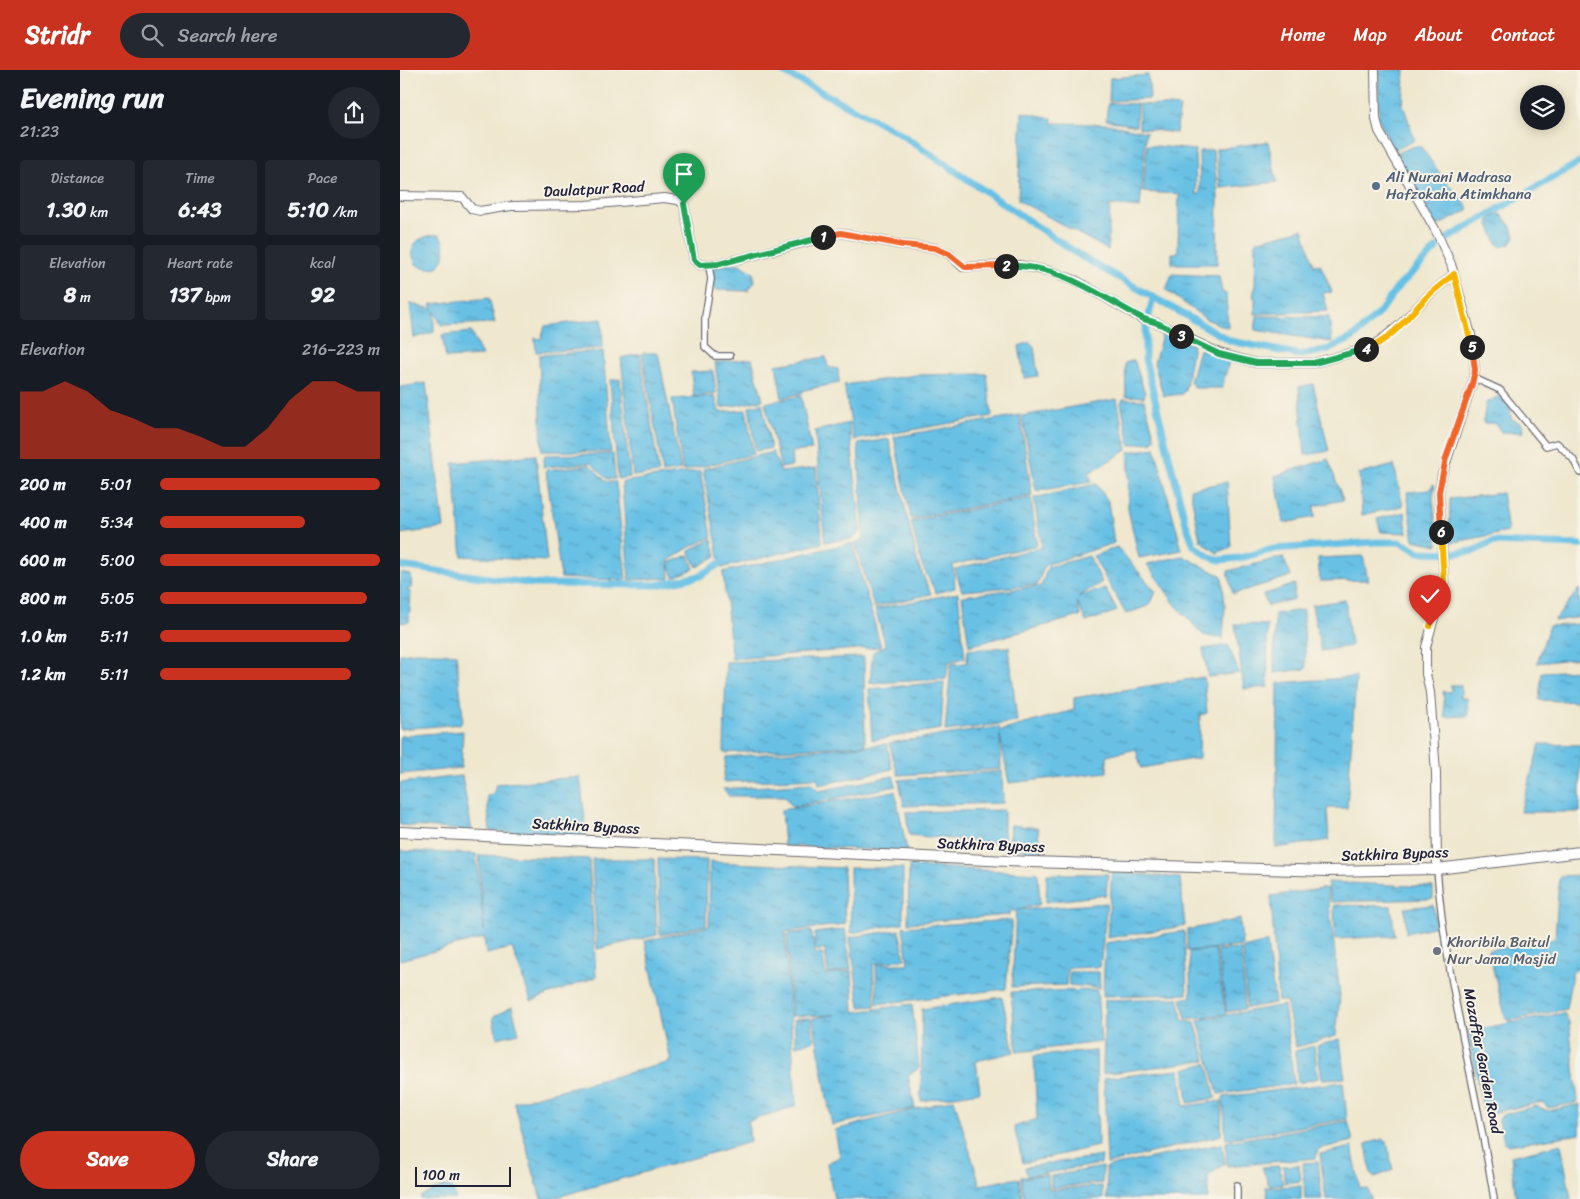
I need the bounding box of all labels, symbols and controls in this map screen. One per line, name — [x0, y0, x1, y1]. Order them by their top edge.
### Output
search box — [120, 13, 470, 58]
text: Stridr — [25, 14, 90, 56]
text: Search here — [178, 19, 278, 52]
text: Home — [1281, 19, 1326, 51]
text: Map — [1354, 19, 1387, 51]
text: About — [1415, 19, 1463, 51]
text: Contact — [1491, 19, 1555, 51]
icon: search — [138, 21, 166, 49]
text: Evening run — [20, 73, 164, 122]
map controls — [1520, 85, 1565, 130]
button: layers — [1520, 85, 1565, 130]
button: share — [328, 87, 380, 139]
text: 21:23 — [20, 117, 59, 146]
pin — [663, 153, 705, 204]
icon: arrive — [670, 160, 698, 188]
place label: Ali Nurani Madrasa Hafzokaha Atimkhana — [1385, 164, 1532, 207]
text: Distance — [51, 166, 104, 191]
text: Time — [185, 166, 215, 191]
text: Pace — [308, 166, 338, 191]
street label: Daulatpur Road — [543, 173, 646, 205]
marker: Ali Nurani Madrasa Hafzokaha Atimkhana — [1370, 180, 1382, 192]
text: 1.30 — [46, 191, 86, 229]
text: 6:43 — [179, 191, 221, 229]
text: 5:10 — [288, 191, 329, 229]
text: km — [86, 200, 108, 225]
text: /km — [329, 200, 358, 225]
pin: 1 — [810, 224, 836, 250]
text: 1 — [820, 225, 827, 250]
text: Elevation — [49, 251, 106, 276]
text: Heart rate — [167, 251, 233, 276]
text: kcal — [310, 251, 335, 276]
pin: 2 — [994, 254, 1018, 278]
text: 2 — [1002, 254, 1011, 279]
text: 8 — [64, 276, 76, 314]
text: 137 — [169, 276, 202, 314]
text: 92 — [310, 276, 335, 314]
text: m — [76, 285, 91, 310]
text: bpm — [202, 285, 231, 310]
pin: 3 — [1168, 324, 1194, 348]
text: 3 — [1178, 324, 1185, 349]
pin: 5 — [1460, 334, 1484, 360]
text: Elevation — [20, 335, 85, 364]
text: 216–223 m — [302, 335, 380, 364]
text: 5 — [1468, 335, 1477, 360]
pin: 4 — [1354, 336, 1378, 362]
text: 4 — [1362, 337, 1371, 362]
text: 200 m — [20, 470, 66, 499]
text: 5:01 — [100, 470, 132, 499]
text: 400 m — [20, 508, 67, 537]
text: 5:34 — [100, 508, 133, 537]
pin: 6 — [1428, 520, 1454, 544]
text: 6 — [1438, 520, 1445, 545]
text: 600 m — [20, 546, 66, 575]
text: 5:00 — [100, 546, 135, 575]
pin — [1409, 575, 1451, 626]
icon: check — [1416, 582, 1444, 610]
text: 800 m — [20, 584, 66, 613]
text: 5:05 — [100, 584, 135, 613]
text: 1.0 km — [20, 622, 67, 651]
text: 5:11 — [100, 622, 128, 651]
text: 1.2 km — [20, 660, 66, 689]
text: 5:11 — [100, 660, 128, 689]
street label: Satkhira Bypass — [532, 810, 640, 842]
street label: Satkhira Bypass — [937, 830, 1045, 860]
street label: Satkhira Bypass — [1341, 839, 1449, 869]
place label: Khoribila Baitul Nur Jama Masjid — [1447, 929, 1557, 972]
marker: Khoribila Baitul Nur Jama Masjid — [1431, 945, 1443, 957]
street label: Mozaffar Garden Road — [1456, 986, 1510, 1137]
button: Save — [20, 1131, 195, 1189]
button: Share — [205, 1131, 380, 1189]
text: 100 m — [422, 1163, 460, 1188]
scale bar — [415, 1164, 511, 1187]

